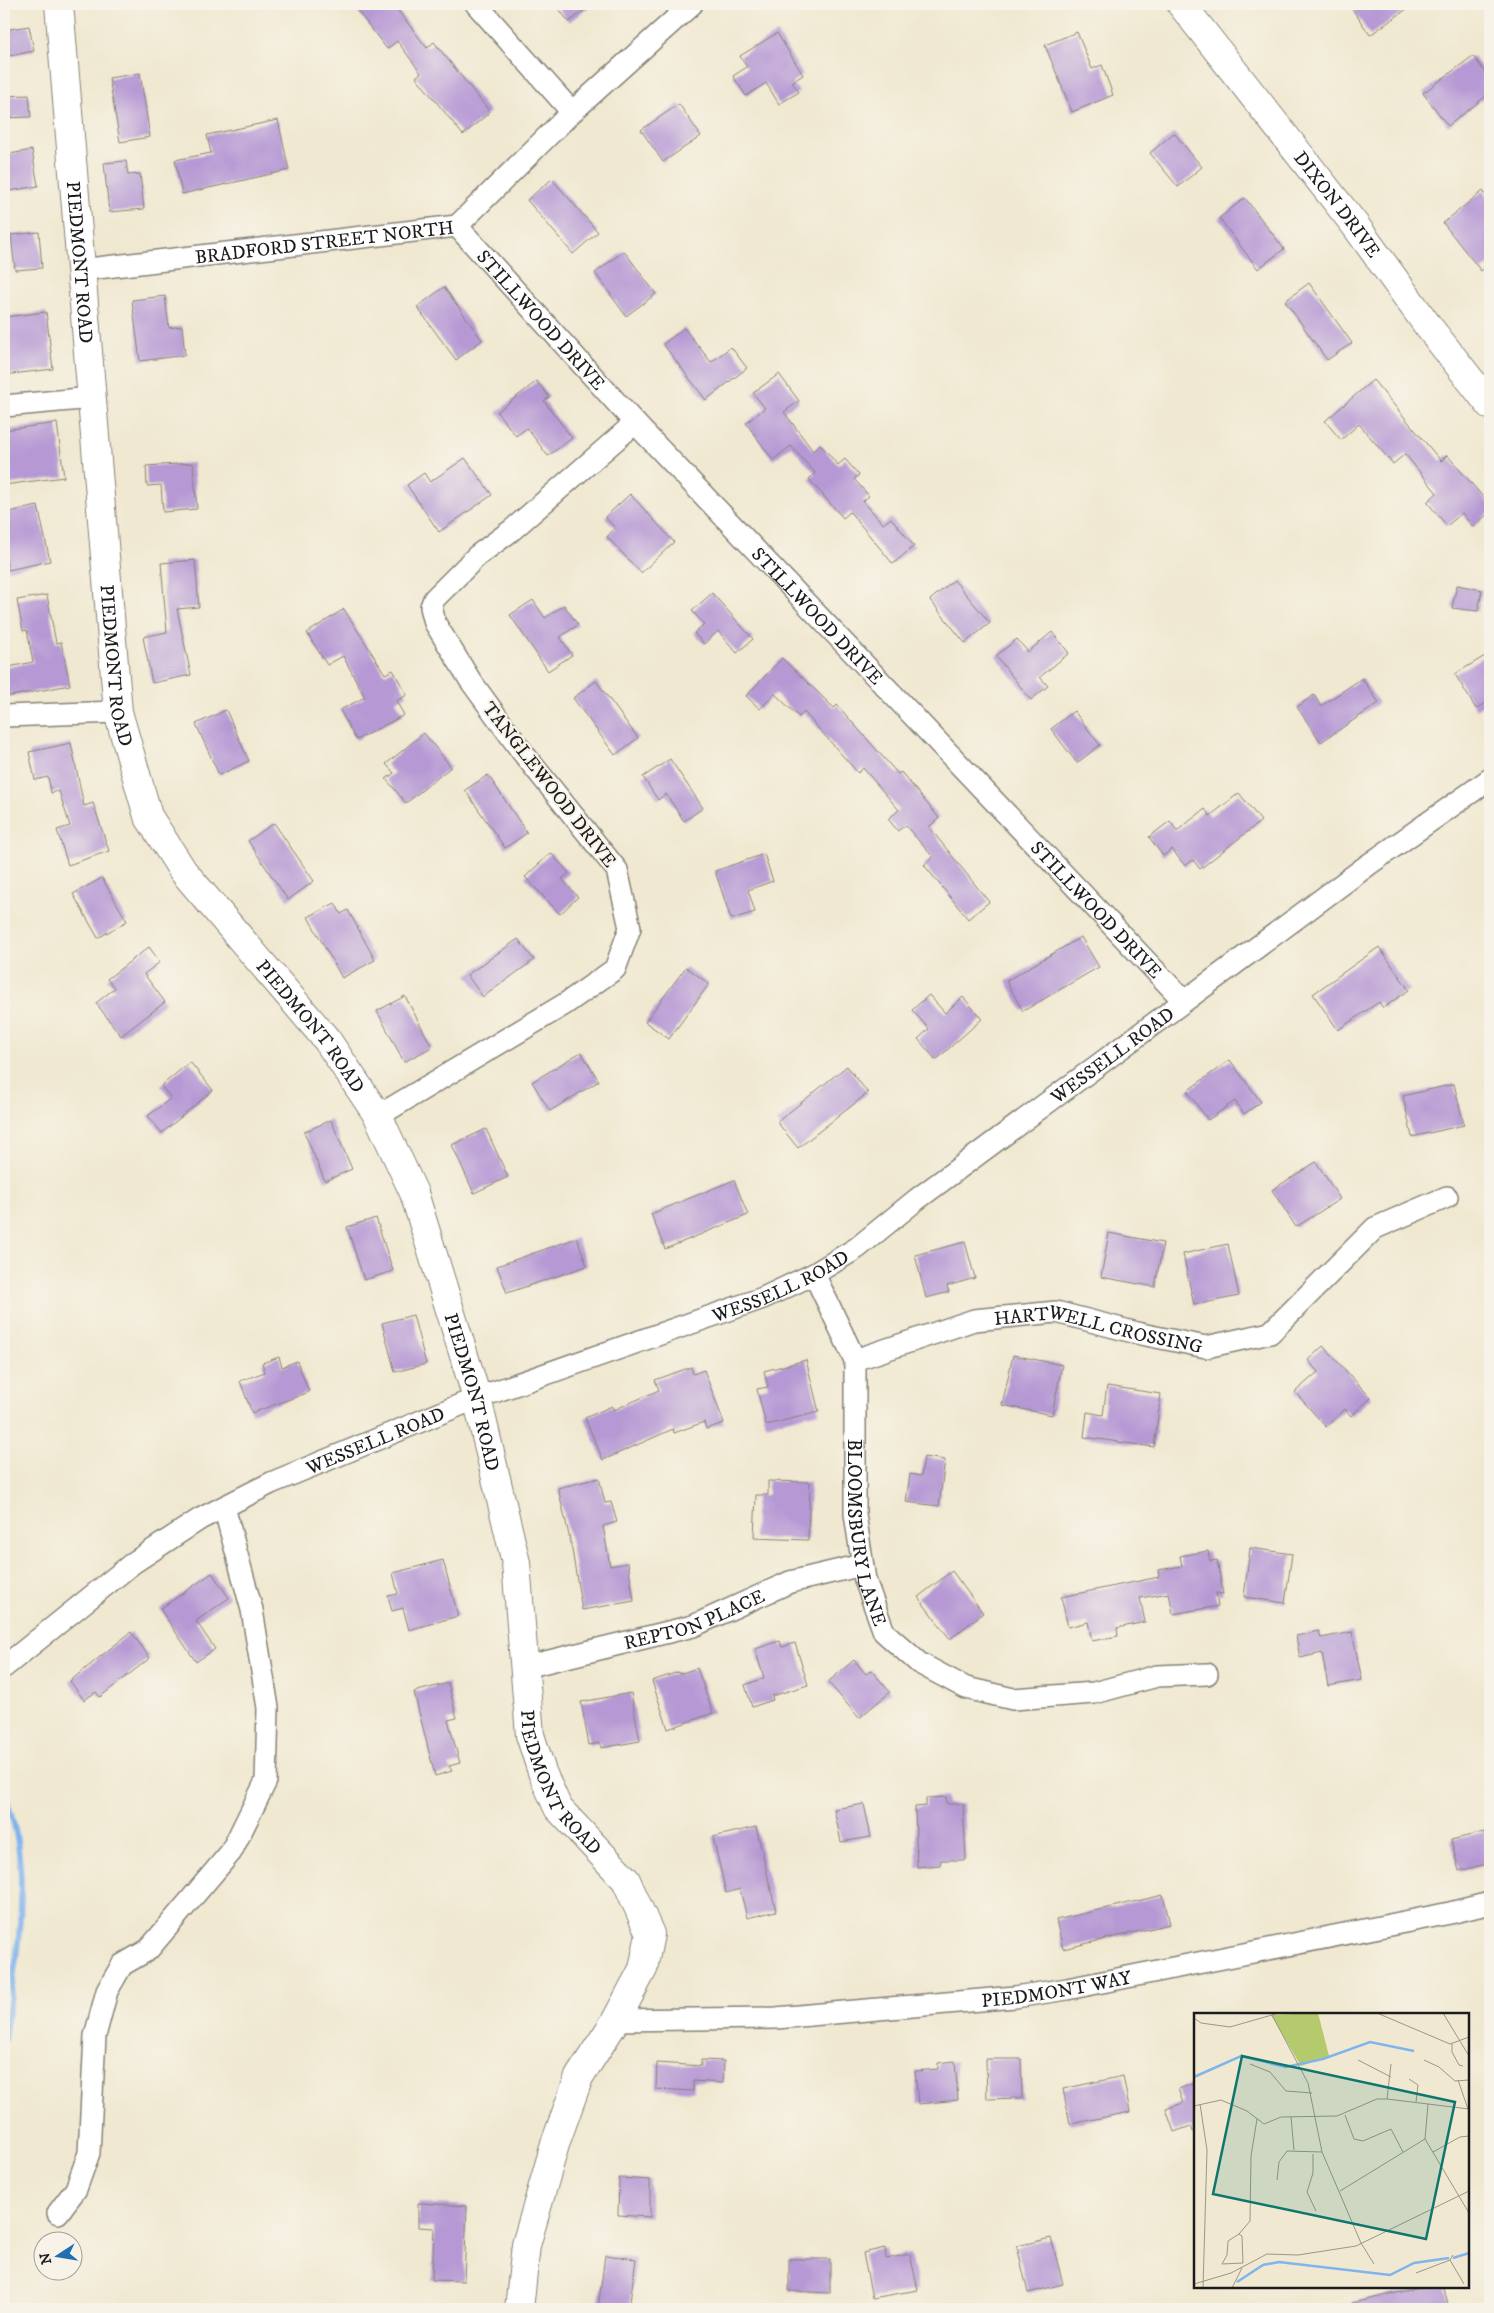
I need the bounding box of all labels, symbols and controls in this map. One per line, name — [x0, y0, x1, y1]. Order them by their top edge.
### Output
street label: DIXON DRIVE — [1288, 147, 1385, 262]
street label: PIEDMONT ROAD — [61, 180, 97, 344]
street label: BRADFORD STREET NORTH — [194, 216, 455, 269]
street label: STILLWOOD DRIVE — [471, 246, 610, 395]
street label: STILLWOOD DRIVE — [746, 543, 887, 690]
street label: PIEDMONT ROAD — [94, 584, 137, 749]
street label: TANGLEWOOD DRIVE — [477, 698, 621, 872]
street label: STILLWOOD DRIVE — [1025, 837, 1166, 984]
street label: PIEDMONT ROAD — [251, 956, 369, 1098]
street label: WESSELL ROAD — [1046, 1003, 1179, 1110]
street label: WESSELL ROAD — [709, 1246, 853, 1328]
street label: HARTWELL CROSSING — [993, 1300, 1204, 1359]
street label: PIEDMONT ROAD — [439, 1311, 504, 1474]
street label: WESSELL ROAD — [302, 1403, 448, 1481]
street label: BLOOMSBURY LANE — [842, 1439, 891, 1630]
street label: REPTON PLACE — [622, 1585, 768, 1655]
street label: PIEDMONT ROAD — [515, 1709, 606, 1860]
street label: PIEDMONT WAY — [981, 1966, 1134, 2013]
inset map — [1194, 2013, 1469, 2288]
north arrow — [32, 2230, 82, 2280]
text: N — [36, 2251, 56, 2266]

